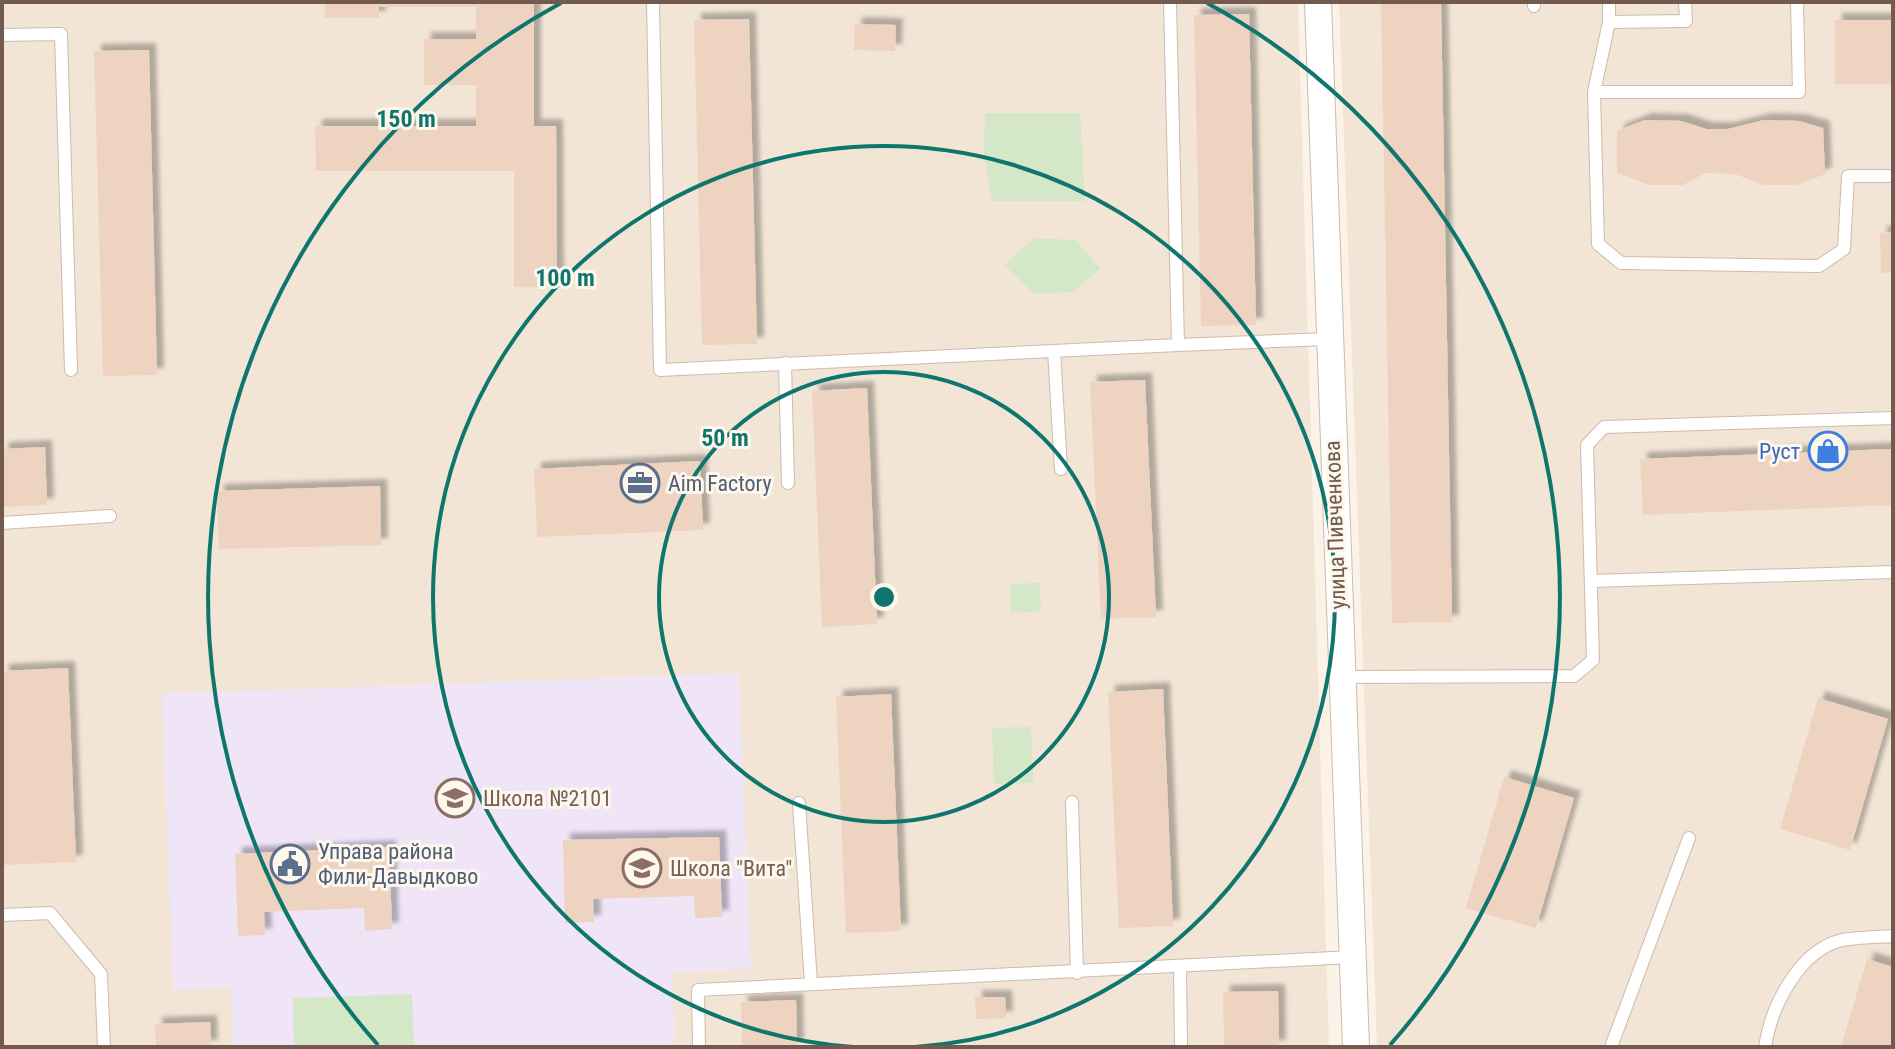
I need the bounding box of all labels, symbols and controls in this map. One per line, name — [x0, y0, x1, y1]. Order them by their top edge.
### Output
text: 150 m — [376, 105, 436, 133]
text: 100 m — [535, 264, 595, 292]
text: 50 m — [701, 424, 749, 452]
shop icon: Руст — [1807, 430, 1849, 472]
place label: Руст — [1759, 439, 1800, 464]
street label: улица Пивченкова — [1320, 440, 1350, 610]
office icon: Aim Factory — [619, 462, 661, 504]
place label: Aim Factory — [668, 471, 772, 496]
centre of rings — [870, 583, 898, 611]
school or university icon: Школа №2101 — [434, 777, 476, 819]
place label: Школа №2101 — [483, 786, 612, 811]
place label: Управа района Фили-Давыдково — [318, 839, 478, 889]
public building icon: Управа района Фили-Давыдково — [269, 843, 311, 885]
school or university icon: Школа "Вита" — [621, 847, 663, 889]
place label: Школа "Вита" — [670, 856, 792, 881]

